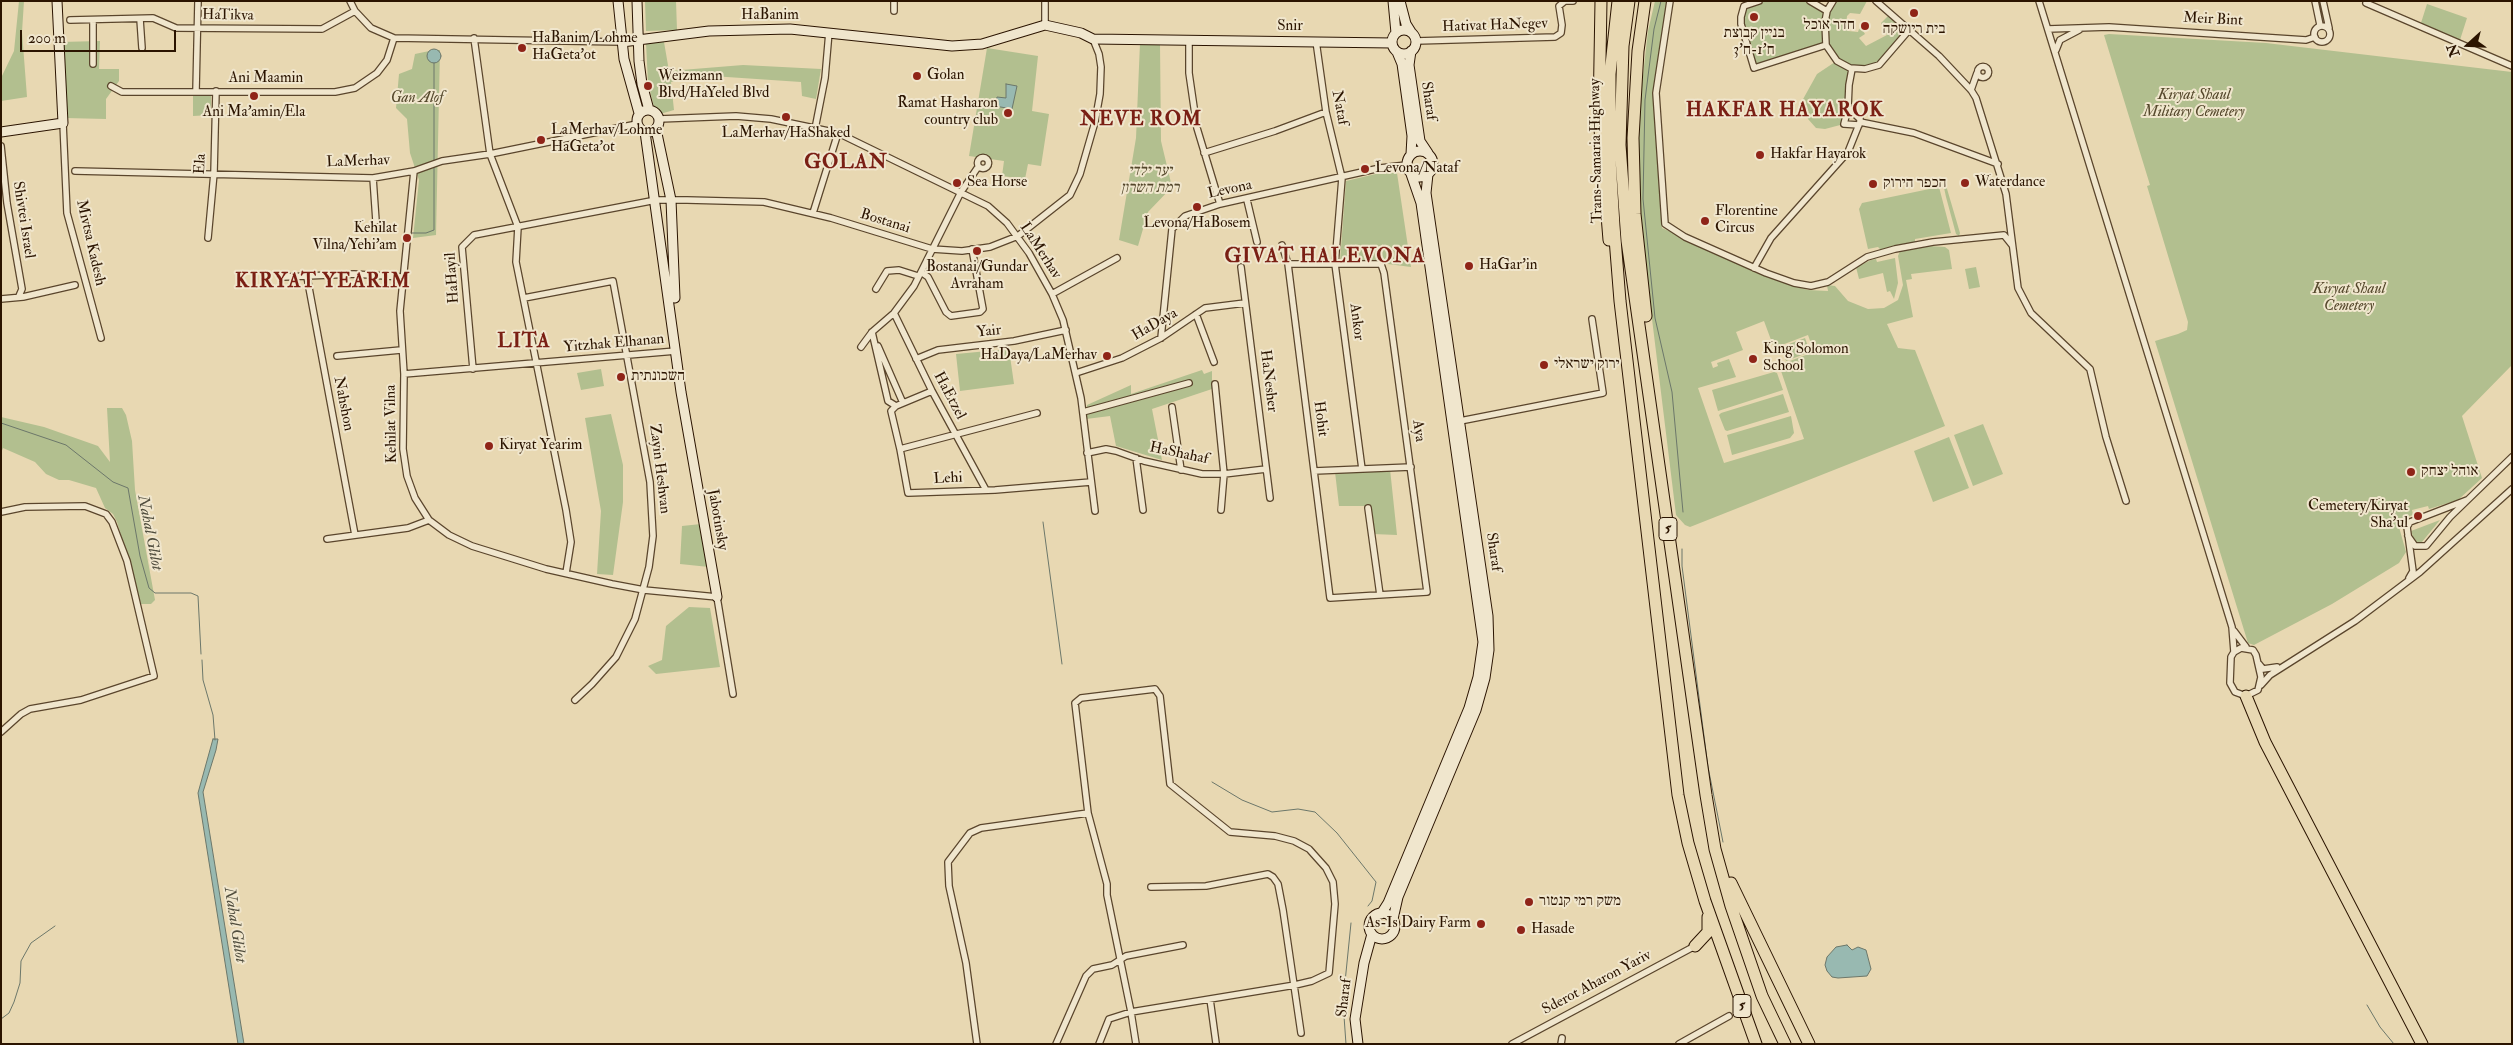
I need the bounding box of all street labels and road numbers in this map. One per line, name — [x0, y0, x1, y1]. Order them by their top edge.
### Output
street label: HaTikva — [202, 7, 254, 25]
street label: HaBanim — [741, 7, 799, 25]
street label: Meir Bint — [2183, 9, 2243, 31]
street label: Hativat HaNegev — [1442, 15, 1548, 37]
street label: Snir — [1277, 18, 1303, 36]
street label: Ani Maamin — [229, 70, 303, 88]
street label: Trans-Samaria Highway — [1587, 78, 1607, 224]
street label: Sharaf — [1416, 80, 1440, 122]
street label: Nataf — [1327, 89, 1351, 127]
street label: LaMerhav — [326, 152, 390, 172]
street label: Ela — [191, 153, 211, 175]
street label: Levona — [1206, 177, 1254, 203]
street label: Shivtei Israel — [8, 180, 38, 260]
street label: Mivtsa Kadesh — [71, 198, 109, 288]
street label: Bostanai — [858, 206, 912, 238]
street label: LaMerhav — [1015, 219, 1065, 283]
street label: HaHayil — [442, 252, 464, 304]
street label: Ankor — [1345, 303, 1367, 341]
street label: HaDaya — [1129, 305, 1181, 345]
street label: Yair — [976, 322, 1002, 342]
street label: Yitzhak Elhanan — [563, 331, 665, 357]
street label: HaNesher — [1255, 349, 1281, 413]
street label: HaEtzel — [929, 369, 969, 423]
street label: Nahshon — [329, 375, 357, 433]
street label: Kehilat Vilna — [382, 384, 402, 464]
street label: Hohit — [1309, 400, 1331, 438]
street label: Aya — [1408, 419, 1428, 443]
street label: Zayin Heshvan — [645, 423, 673, 515]
street label: HaShahaf — [1148, 439, 1210, 469]
street label: Lehi — [933, 469, 963, 489]
street label: Jabotinsky — [703, 488, 731, 552]
road number: 5 — [1659, 518, 1677, 540]
street label: Sharaf — [1481, 531, 1505, 573]
street label: Sderot Aharon Yariv — [1539, 947, 1655, 1019]
street label: Sharaf — [1334, 978, 1356, 1018]
road number: 5 — [1733, 994, 1751, 1018]

